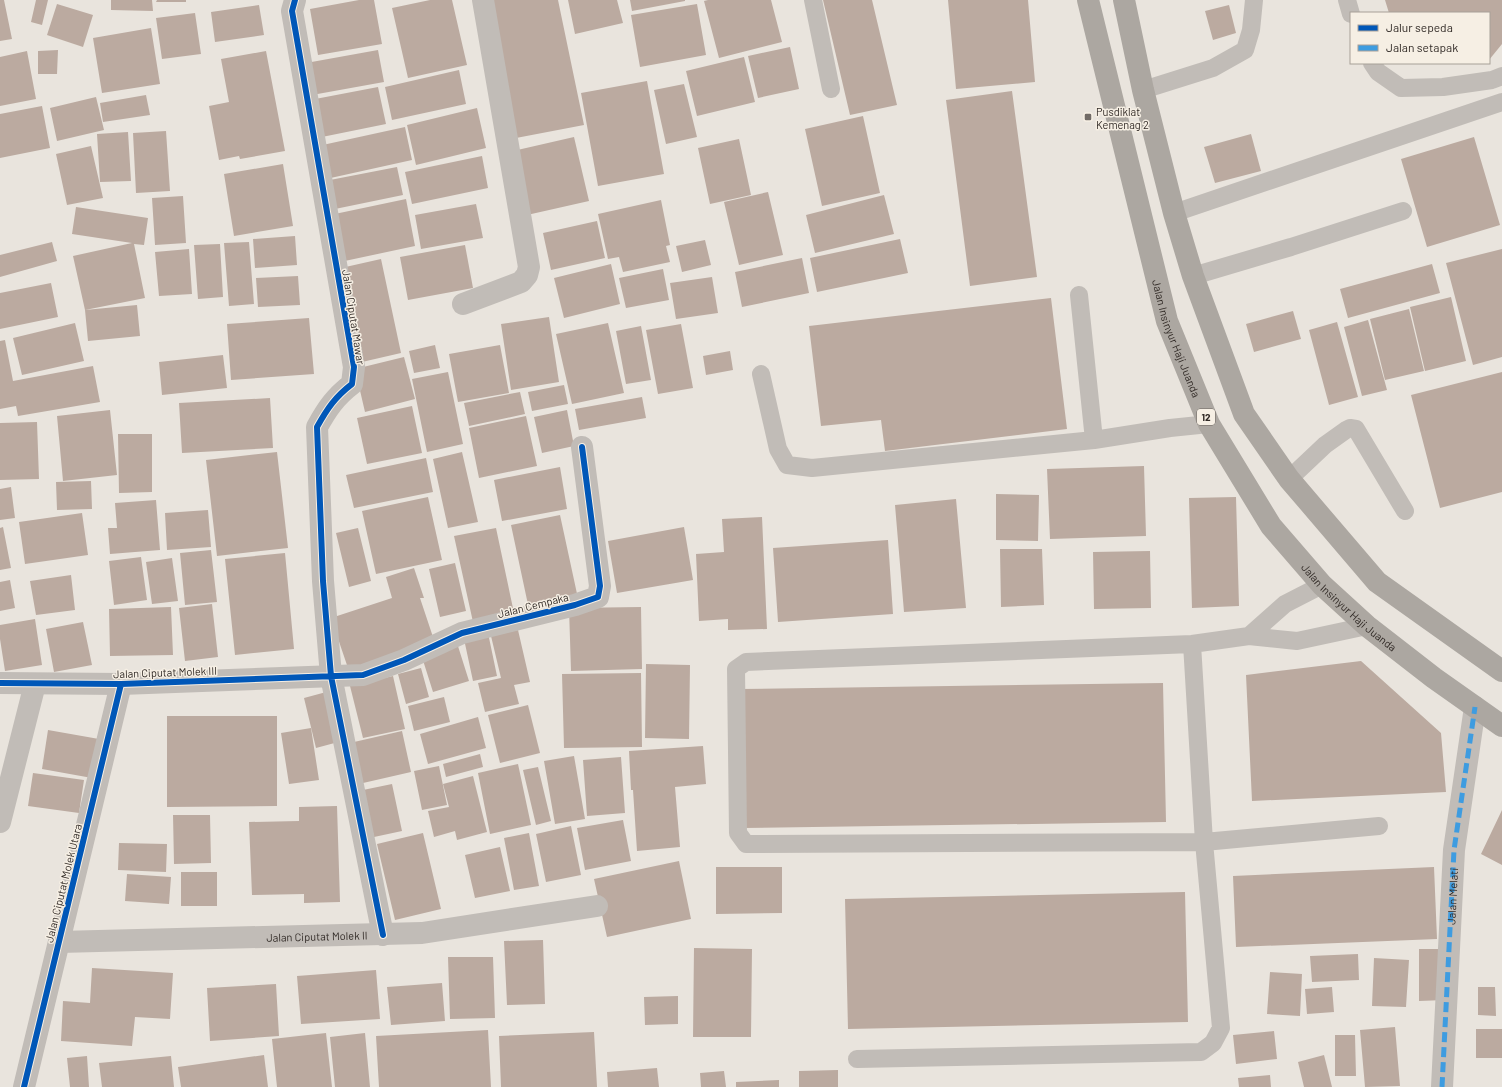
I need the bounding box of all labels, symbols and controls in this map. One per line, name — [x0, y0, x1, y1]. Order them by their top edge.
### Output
legend — [1350, 12, 1490, 64]
text: Jalur sepeda — [1386, 20, 1453, 34]
text: Jalan setapak — [1386, 40, 1458, 54]
place label: Pusdiklat Kemenag 2 — [1096, 105, 1149, 131]
marker: Pusdiklat Kemenag 2 — [1083, 112, 1093, 122]
street label: Jalan Ciputat Mawar — [340, 268, 368, 366]
street label: Jalan Insinyur Haji Juanda — [1150, 278, 1204, 399]
road number: 12 — [1197, 409, 1215, 425]
street label: Jalan Insinyur Haji Juanda — [1299, 560, 1399, 653]
street label: Jalan Cempaka — [496, 590, 570, 620]
street label: Jalan Ciputat Molek III — [113, 664, 217, 680]
street label: Jalan Ciputat Molek Utara — [42, 822, 84, 944]
street label: Jalan Melati — [1444, 867, 1460, 925]
street label: Jalan Ciputat Molek II — [266, 928, 368, 943]

